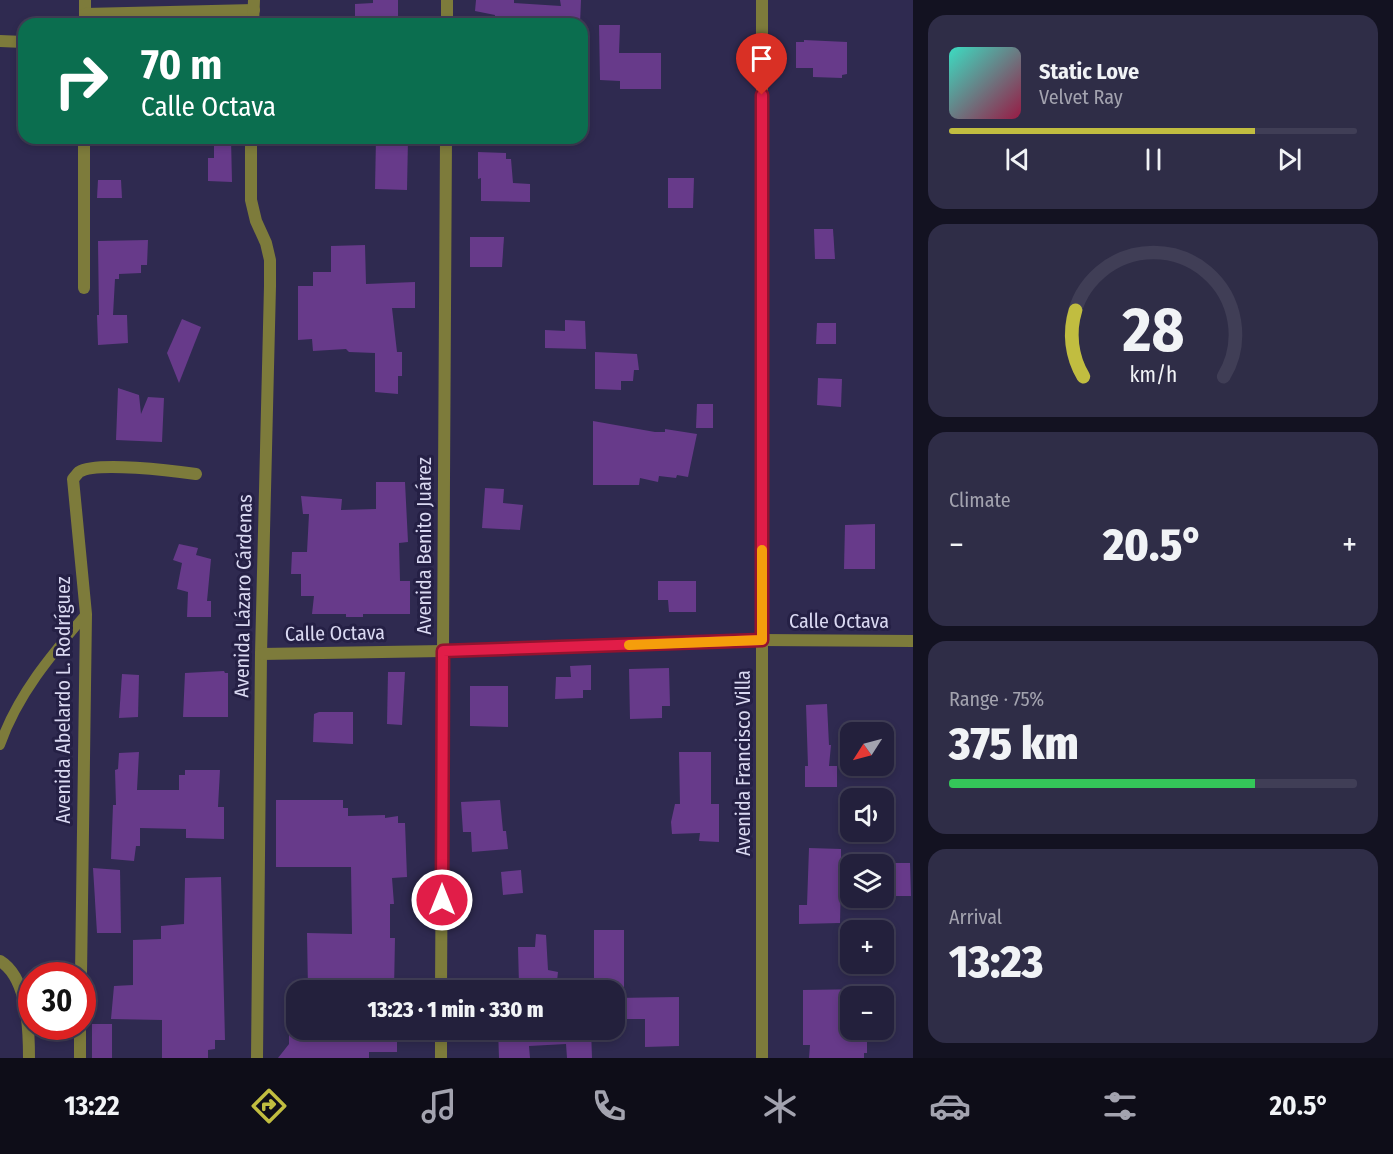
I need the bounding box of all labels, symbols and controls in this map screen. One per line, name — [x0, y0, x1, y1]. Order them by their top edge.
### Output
pin — [736, 33, 787, 95]
text: 70 m — [141, 40, 222, 90]
icon: right — [42, 42, 120, 120]
icon: arrive — [745, 42, 778, 75]
text: Static Love — [1039, 58, 1139, 85]
text: Velvet Ray — [1039, 85, 1123, 109]
text: Calle Octava — [141, 91, 276, 123]
icon: previous — [1001, 143, 1034, 176]
icon: pause — [1137, 143, 1170, 176]
icon: next — [1273, 143, 1306, 176]
text: 28 — [1121, 294, 1184, 369]
text: km/h — [1129, 363, 1177, 389]
street label: Avenida Benito Juárez — [412, 457, 436, 635]
text: Climate — [949, 488, 1011, 512]
street label: Avenida Lázaro Cárdenas — [229, 494, 257, 698]
text: 20.5° — [1103, 518, 1203, 572]
text: − — [949, 525, 964, 565]
text: + — [1342, 525, 1357, 565]
street label: Avenida Abelardo L. Rodríguez — [51, 576, 75, 824]
street label: Calle Octava — [789, 609, 889, 633]
street label: Calle Octava — [285, 620, 385, 646]
street label: Avenida Francisco Villa — [731, 670, 755, 856]
text: Range · 75% — [949, 687, 1044, 711]
text: 375 km — [949, 717, 1079, 771]
north arrow — [840, 722, 894, 776]
map controls — [840, 722, 894, 1040]
button: sound — [840, 788, 894, 842]
button: layers — [840, 854, 894, 908]
position arrow — [410, 868, 474, 932]
text: Arrival — [949, 905, 1002, 929]
button: + — [840, 920, 894, 974]
text: 13:23 — [949, 935, 1043, 989]
speed limit sign: 30 — [18, 962, 96, 1040]
button: − — [840, 986, 894, 1040]
text: 13:23 · 1 min · 330 m — [367, 996, 544, 1023]
icon: directions — [248, 1085, 290, 1127]
icon: music — [418, 1085, 460, 1127]
icon: phone — [588, 1085, 630, 1127]
icon: climate — [759, 1085, 801, 1127]
icon: car — [929, 1085, 971, 1127]
icon: filters — [1099, 1085, 1141, 1127]
text: 13:22 — [64, 1090, 120, 1122]
text: 20.5° — [1270, 1090, 1329, 1122]

